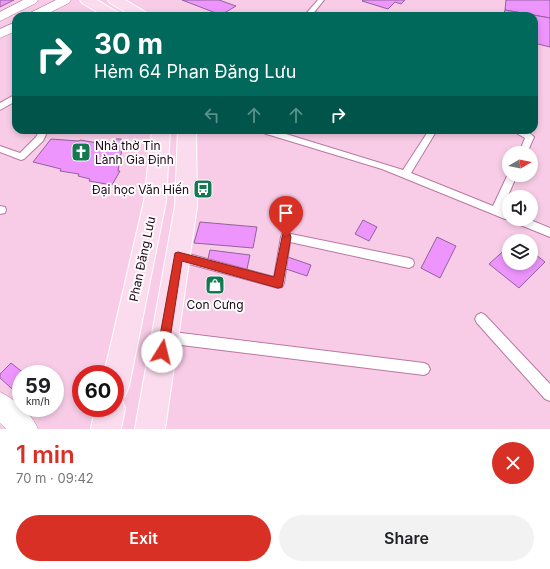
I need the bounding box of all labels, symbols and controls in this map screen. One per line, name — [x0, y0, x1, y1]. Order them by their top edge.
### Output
text: 30 m — [94, 27, 163, 61]
icon: right — [28, 28, 80, 80]
text: Hẻm 64 Phan Đăng Lưu — [94, 61, 296, 82]
icon: left — [201, 104, 223, 126]
icon: ahead — [243, 104, 265, 126]
icon: ahead — [285, 104, 307, 126]
icon: right — [327, 104, 349, 126]
place label: Nhà thờ Tin Lành Gia Định — [95, 138, 174, 167]
church icon: Nhà thờ Tin Lành Gia Định — [70, 141, 92, 163]
north arrow — [502, 146, 538, 182]
map controls — [502, 146, 538, 270]
bus stop icon: Đại học Văn Hiến — [192, 178, 214, 200]
place label: Đại học Văn Hiến — [92, 182, 189, 197]
button: sound — [502, 190, 538, 226]
pin — [269, 196, 303, 237]
icon: arrive — [275, 202, 297, 224]
street label: Phan Đăng Lưu — [126, 215, 158, 303]
button: layers — [502, 234, 538, 270]
shop icon: Con Cưng — [204, 274, 226, 296]
place label: Con Cưng — [186, 297, 244, 312]
position arrow — [141, 331, 183, 373]
speed limit sign: 60 — [72, 365, 124, 417]
text: 59 — [25, 374, 51, 398]
text: km/h — [26, 395, 50, 407]
text: 1 min — [16, 440, 75, 469]
button: close — [492, 442, 534, 484]
text: 70 m · 09:42 — [16, 470, 94, 486]
button: Exit — [16, 515, 271, 561]
button: Share — [279, 515, 534, 561]

